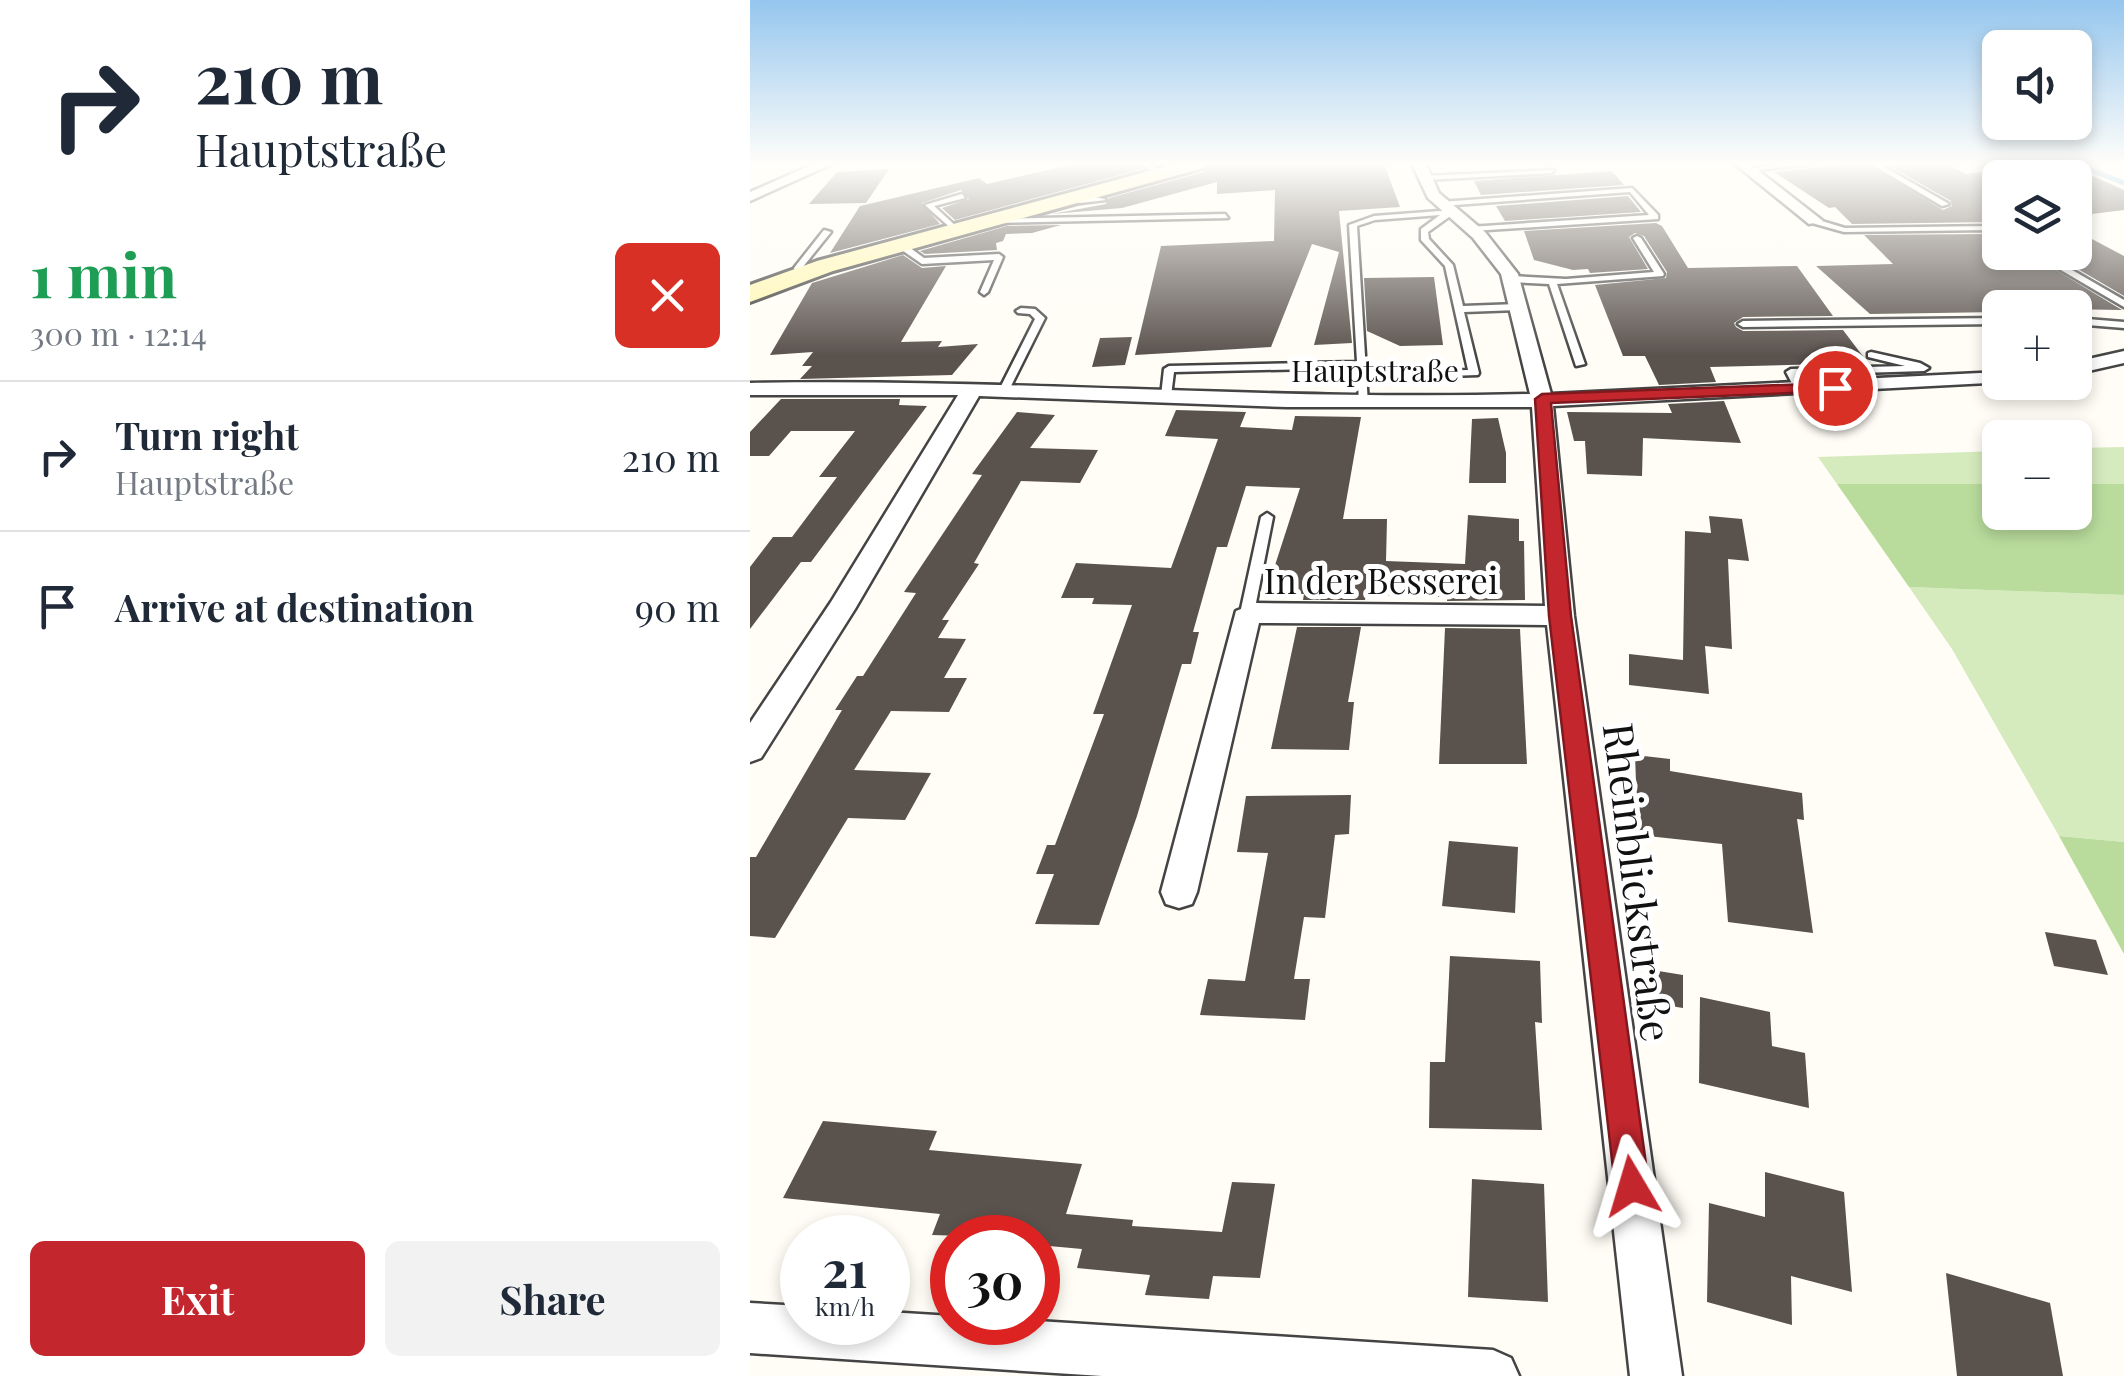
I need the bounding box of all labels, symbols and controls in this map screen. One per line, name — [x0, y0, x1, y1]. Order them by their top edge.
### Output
text: 210 m — [195, 28, 383, 122]
map controls — [1982, 30, 2092, 530]
button: sound — [1982, 30, 2092, 140]
icon: right — [30, 40, 160, 170]
text: Hauptstraße — [195, 118, 447, 178]
button: layers — [1982, 160, 2092, 270]
text: 1 min — [30, 233, 177, 313]
button: close — [615, 243, 720, 348]
button: + — [1982, 290, 2092, 400]
text: 300 m · 12:14 — [30, 311, 207, 354]
pin — [1793, 346, 1878, 431]
street label: Hauptstraße — [1291, 350, 1459, 390]
icon: arrive — [1808, 361, 1863, 416]
text: Turn right — [115, 409, 299, 460]
button: − — [1982, 420, 2092, 530]
icon: right — [30, 429, 85, 484]
text: 210 m — [622, 431, 720, 482]
text: Hauptstraße — [115, 460, 294, 503]
street label: In der Besserei — [1264, 556, 1498, 603]
icon: arrive — [30, 579, 85, 634]
text: Arrive at destination — [115, 581, 474, 632]
text: 90 m — [635, 581, 720, 632]
street label: Rheinblickstraße — [1592, 719, 1686, 1045]
position arrow — [1580, 1134, 1684, 1238]
speed limit sign: 30 — [930, 1215, 1060, 1345]
text: 21 — [822, 1234, 868, 1301]
button: Exit — [30, 1241, 365, 1356]
button: Share — [385, 1241, 720, 1356]
text: km/h — [815, 1289, 875, 1322]

